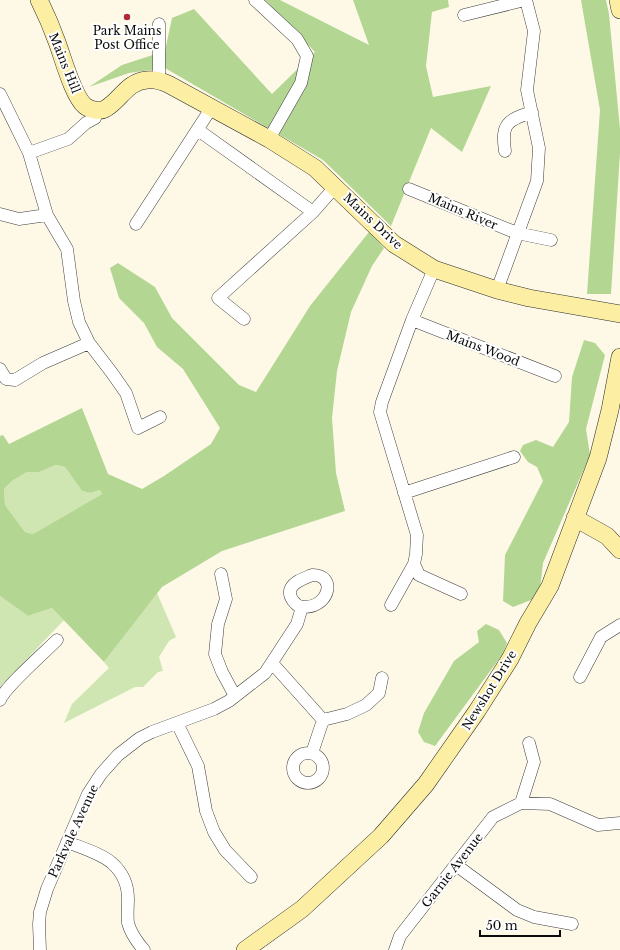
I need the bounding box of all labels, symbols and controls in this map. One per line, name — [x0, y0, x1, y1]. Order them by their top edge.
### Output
marker: Park Mains Post Office — [122, 12, 132, 22]
place label: Park Mains Post Office — [93, 23, 161, 52]
street label: Mains Hill — [46, 31, 84, 96]
street label: Mains Drive — [340, 190, 406, 252]
street label: Mains River — [426, 190, 500, 232]
street label: Mains Wood — [444, 327, 522, 369]
street label: Newshot Drive — [458, 647, 520, 733]
street label: Parkvale Avenue — [45, 782, 101, 880]
street label: Garnie Avenue — [418, 830, 486, 910]
scale bar — [480, 912, 560, 938]
text: 50 m — [486, 918, 518, 933]

